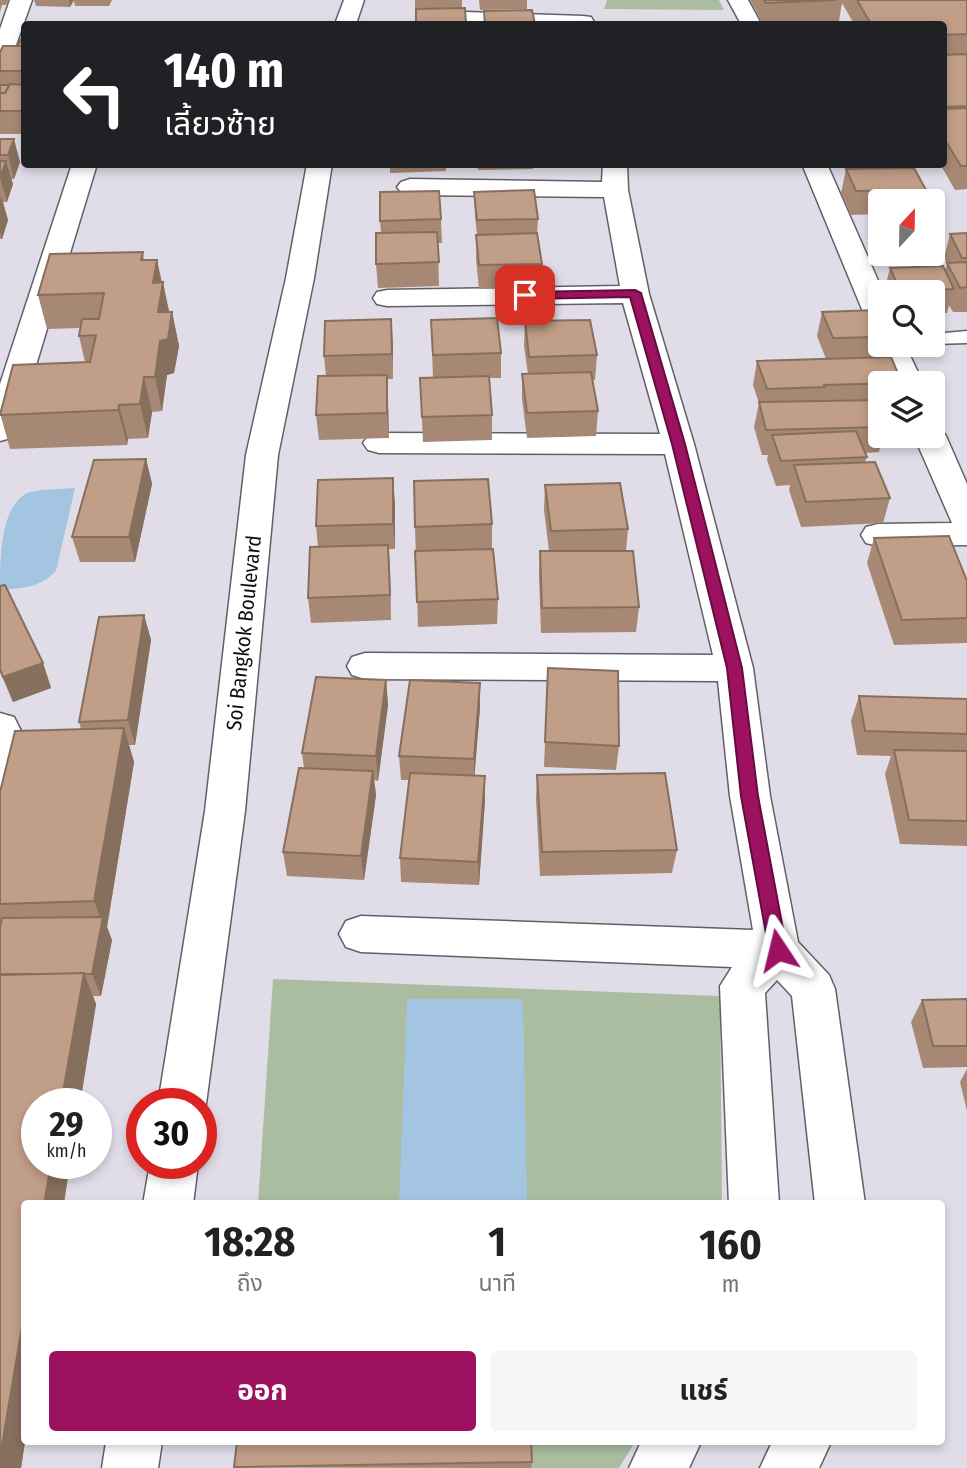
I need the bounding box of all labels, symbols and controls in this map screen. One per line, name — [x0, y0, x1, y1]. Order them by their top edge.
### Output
text: 140 m — [164, 41, 284, 100]
icon: left — [49, 49, 140, 140]
text: เลี้ยวซ้าย — [164, 105, 276, 143]
north arrow — [868, 189, 945, 266]
map controls — [868, 189, 945, 448]
pin — [495, 265, 555, 325]
icon: arrive — [506, 276, 544, 314]
button: search — [868, 280, 945, 357]
button: layers — [868, 371, 945, 448]
street label: Soi Bangkok Boulevard — [221, 534, 267, 732]
position arrow — [741, 913, 815, 987]
speed limit sign: 30 — [126, 1088, 217, 1179]
text: 29 — [49, 1103, 84, 1145]
text: km/h — [46, 1140, 87, 1162]
text: 18:28 — [204, 1217, 295, 1267]
text: 1 — [488, 1217, 506, 1267]
text: 160 — [699, 1220, 762, 1270]
text: ถึง — [237, 1269, 263, 1297]
text: นาที — [479, 1269, 516, 1297]
text: m — [722, 1270, 739, 1298]
button: ออก — [49, 1351, 476, 1431]
button: แชร์ — [490, 1351, 917, 1431]

